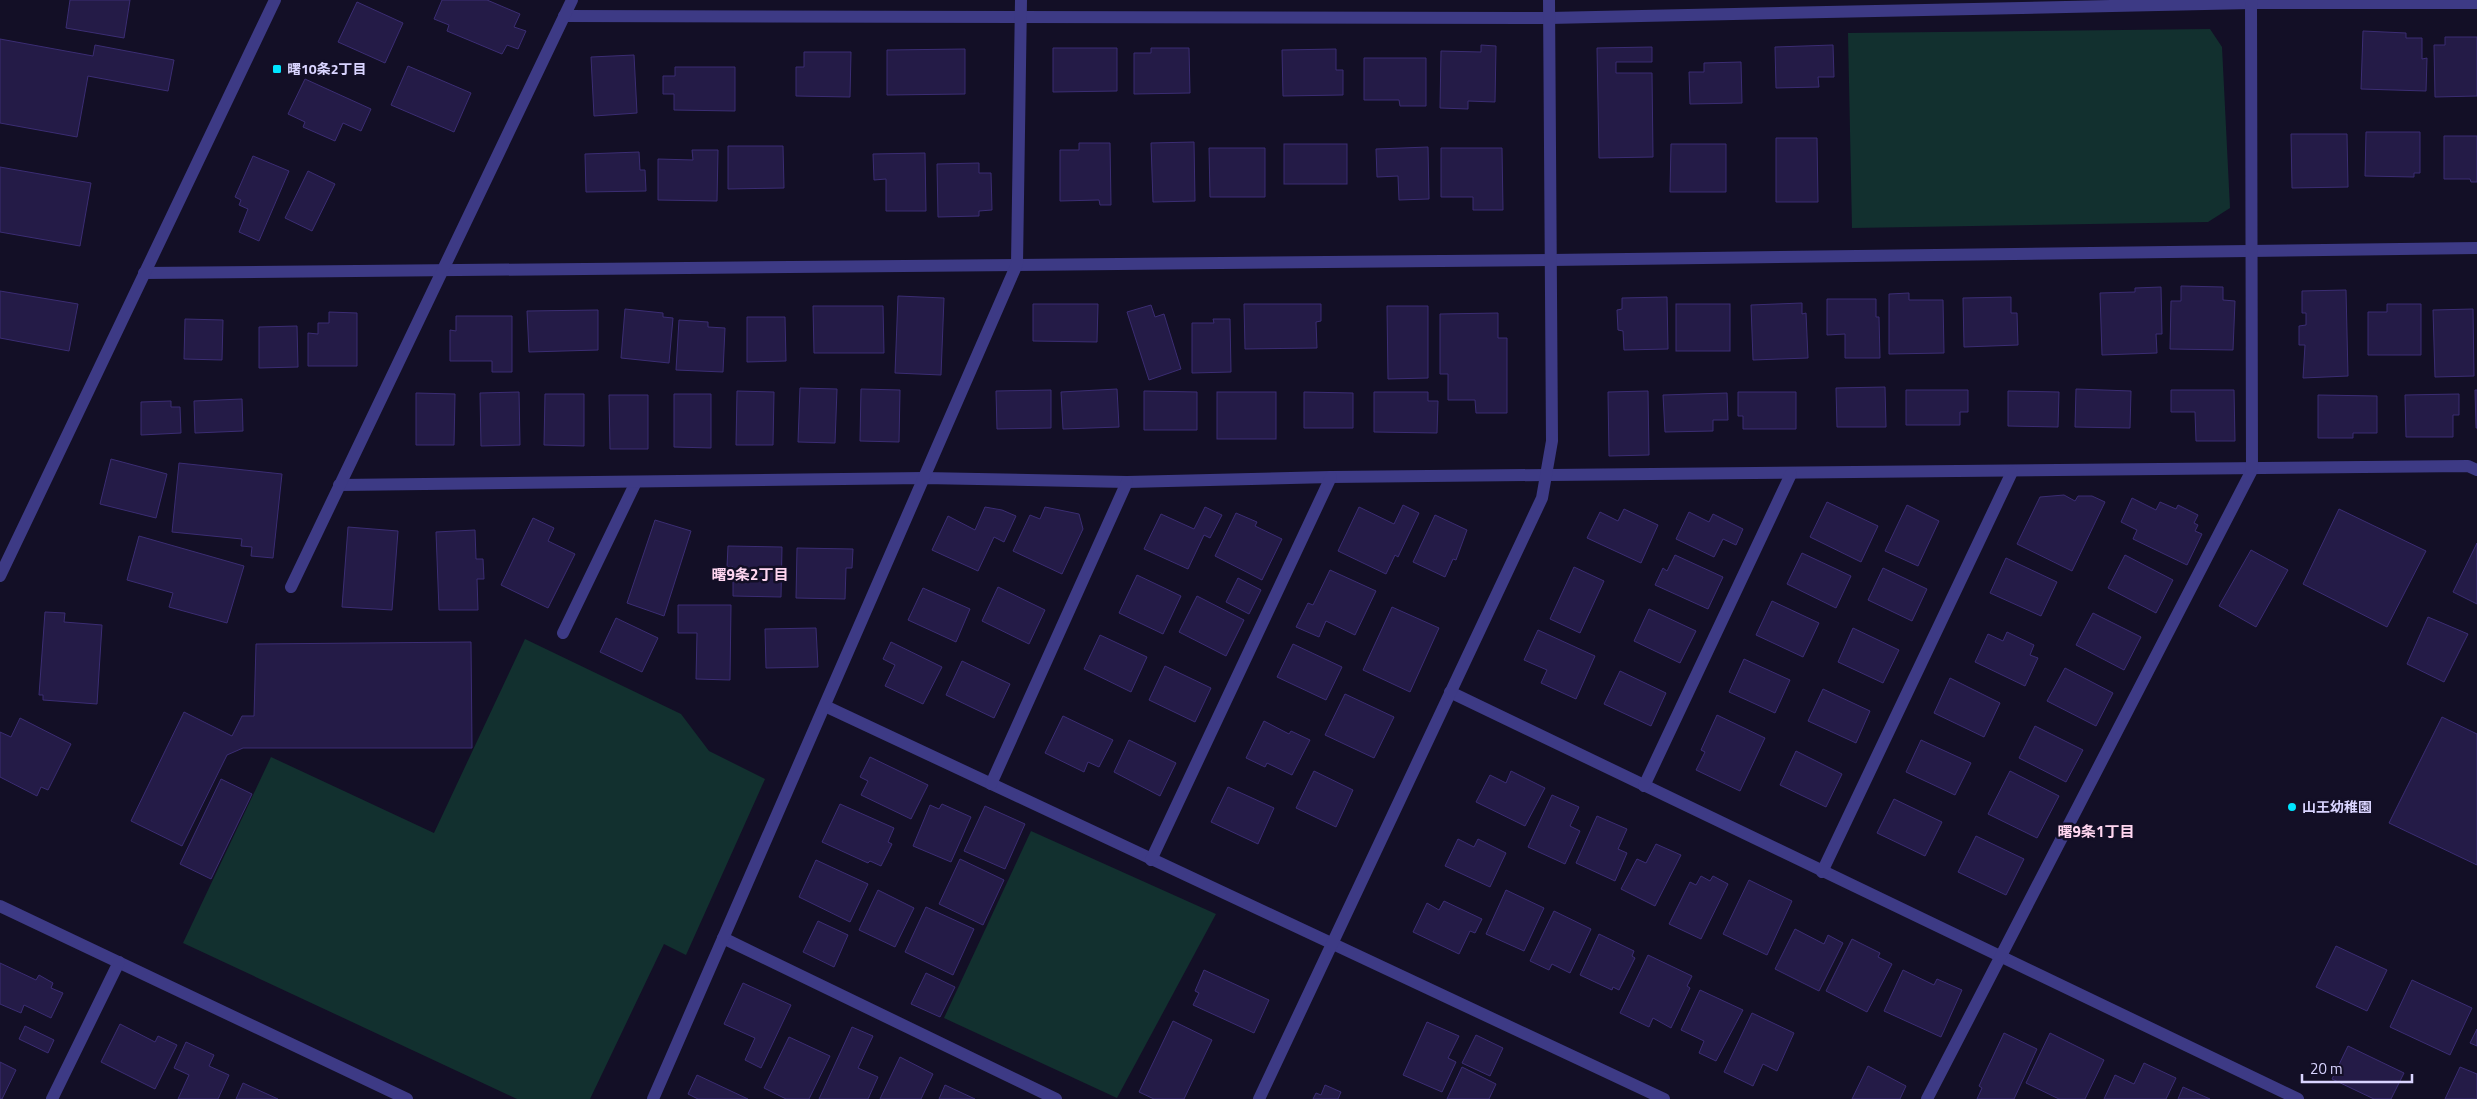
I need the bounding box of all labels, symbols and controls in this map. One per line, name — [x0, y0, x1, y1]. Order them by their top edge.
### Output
place label: 曙10条2丁目 — [287, 58, 367, 79]
marker: 曙10条2丁目 — [271, 63, 283, 75]
district label: 曙9条2丁目 — [712, 563, 788, 586]
place label: 山王幼稚園 — [2302, 796, 2372, 817]
marker: 山王幼稚園 — [2286, 801, 2298, 813]
district label: 曙9条1丁目 — [2058, 820, 2134, 843]
scale bar — [2302, 1052, 2412, 1084]
text: 20 m — [2310, 1057, 2343, 1080]

